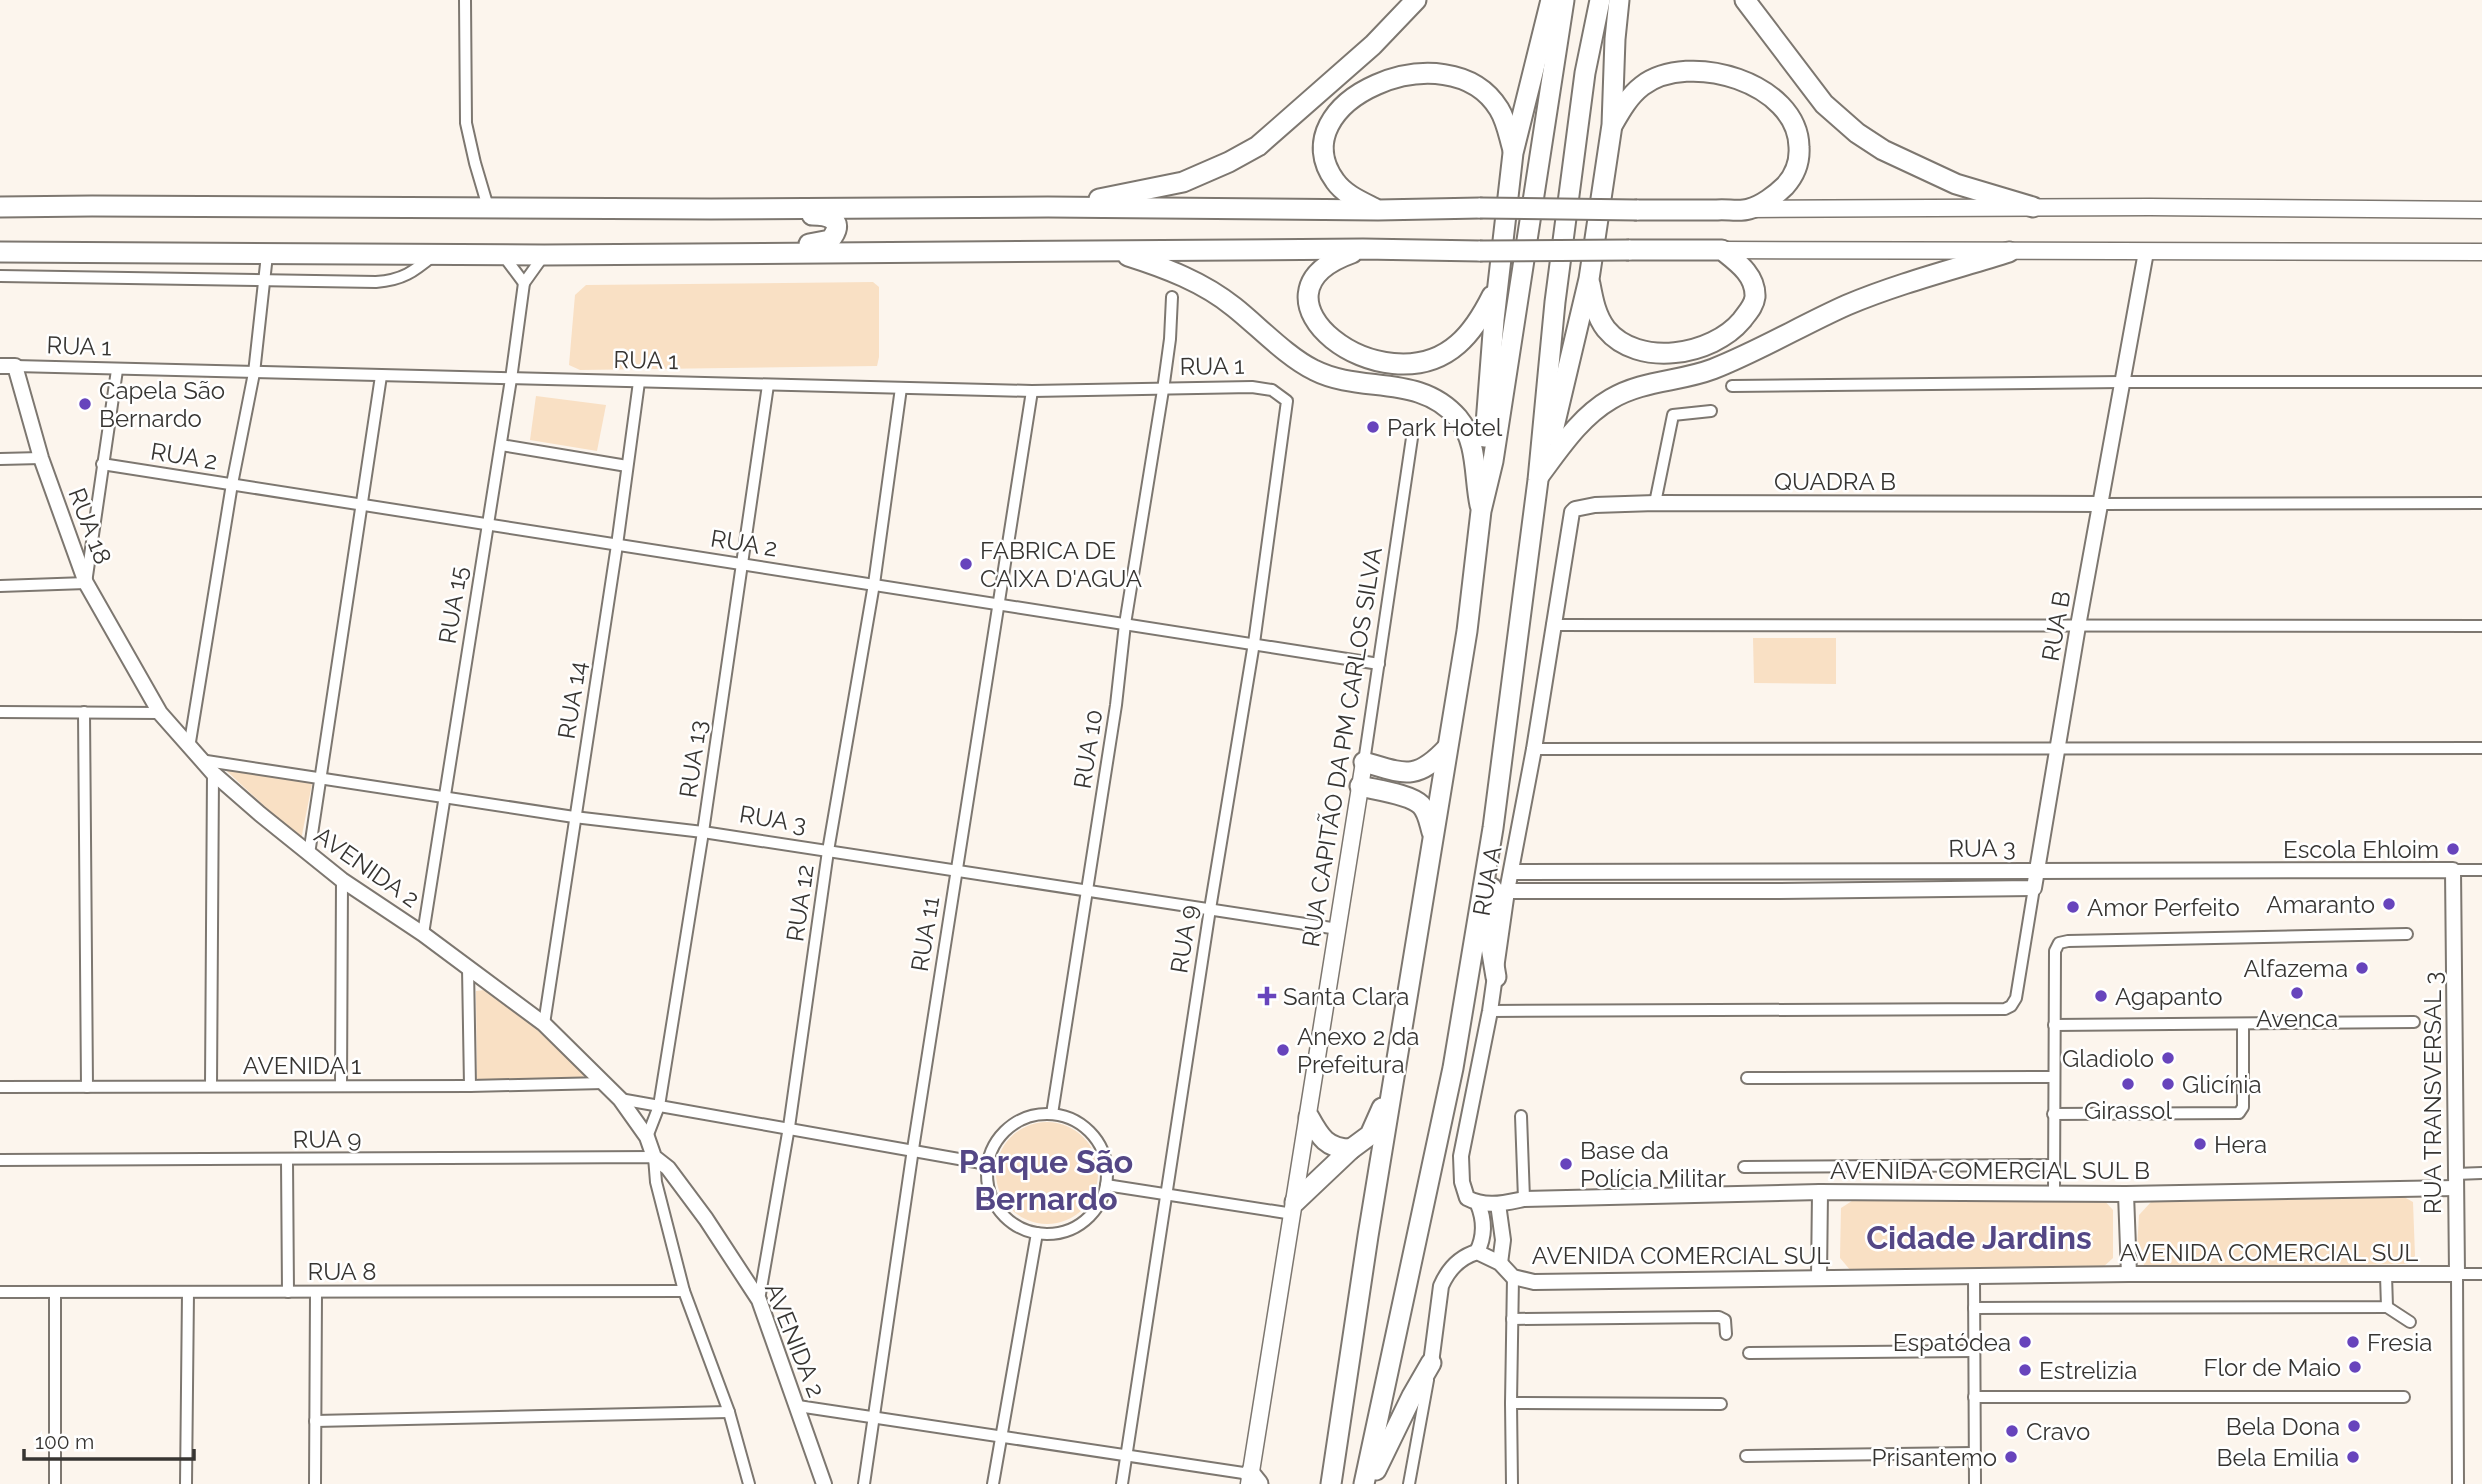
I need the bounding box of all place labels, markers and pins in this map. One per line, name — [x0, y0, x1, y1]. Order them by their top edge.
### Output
place label: Capela São Bernardo — [99, 376, 225, 433]
marker: Capela São Bernardo — [77, 396, 93, 412]
place label: Park Hotel — [1387, 413, 1503, 442]
marker: Park Hotel — [1365, 419, 1381, 435]
place label: FABRICA DE CAIXA D'AGUA — [980, 536, 1142, 593]
marker: FABRICA DE CAIXA D'AGUA — [958, 556, 974, 572]
place label: Escola Ehloim — [2283, 835, 2439, 864]
marker: Escola Ehloim — [2445, 841, 2461, 857]
place label: Amaranto — [2266, 890, 2375, 919]
place label: Amor Perfeito — [2087, 893, 2240, 922]
marker: Amaranto — [2381, 896, 2397, 912]
marker: Amor Perfeito — [2065, 899, 2081, 915]
place label: Alfazema — [2244, 954, 2348, 983]
marker: Alfazema — [2354, 960, 2370, 976]
place label: Santa Clara — [1283, 982, 1409, 1011]
place label: Agapanto — [2115, 982, 2223, 1011]
marker: Avenca — [2289, 985, 2305, 1001]
marker: Santa Clara — [1257, 986, 1277, 1006]
marker: Agapanto — [2093, 988, 2109, 1004]
place label: Avenca — [2256, 1004, 2338, 1033]
place label: Anexo 2 da Prefeitura — [1297, 1022, 1419, 1079]
marker: Anexo 2 da Prefeitura — [1275, 1042, 1291, 1058]
place label: Gladiolo — [2062, 1044, 2154, 1073]
marker: Gladiolo — [2160, 1050, 2176, 1066]
place label: Glicínia — [2182, 1070, 2262, 1099]
marker: Girassol — [2120, 1076, 2136, 1092]
marker: Glicínia — [2160, 1076, 2176, 1092]
place label: Girassol — [2084, 1096, 2172, 1125]
place label: Hera — [2214, 1130, 2267, 1159]
place label: Base da Polícia Militar — [1580, 1136, 1727, 1193]
marker: Hera — [2192, 1136, 2208, 1152]
marker: Base da Polícia Militar — [1558, 1156, 1574, 1172]
place label: Espatódea — [1893, 1328, 2011, 1357]
place label: Fresia — [2367, 1328, 2432, 1357]
marker: Espatódea — [2017, 1334, 2033, 1350]
marker: Fresia — [2345, 1334, 2361, 1350]
place label: Flor de Maio — [2203, 1353, 2341, 1382]
place label: Estrelizia — [2039, 1356, 2137, 1385]
marker: Flor de Maio — [2347, 1359, 2363, 1375]
marker: Estrelizia — [2017, 1362, 2033, 1378]
place label: Bela Dona — [2226, 1412, 2340, 1441]
place label: Cravo — [2026, 1417, 2090, 1446]
marker: Bela Dona — [2346, 1418, 2362, 1434]
marker: Cravo — [2004, 1423, 2020, 1439]
place label: Prisantemo — [1872, 1443, 1997, 1472]
place label: Bela Emilia — [2217, 1443, 2339, 1472]
marker: Prisantemo — [2003, 1449, 2019, 1465]
marker: Bela Emilia — [2345, 1449, 2361, 1465]

